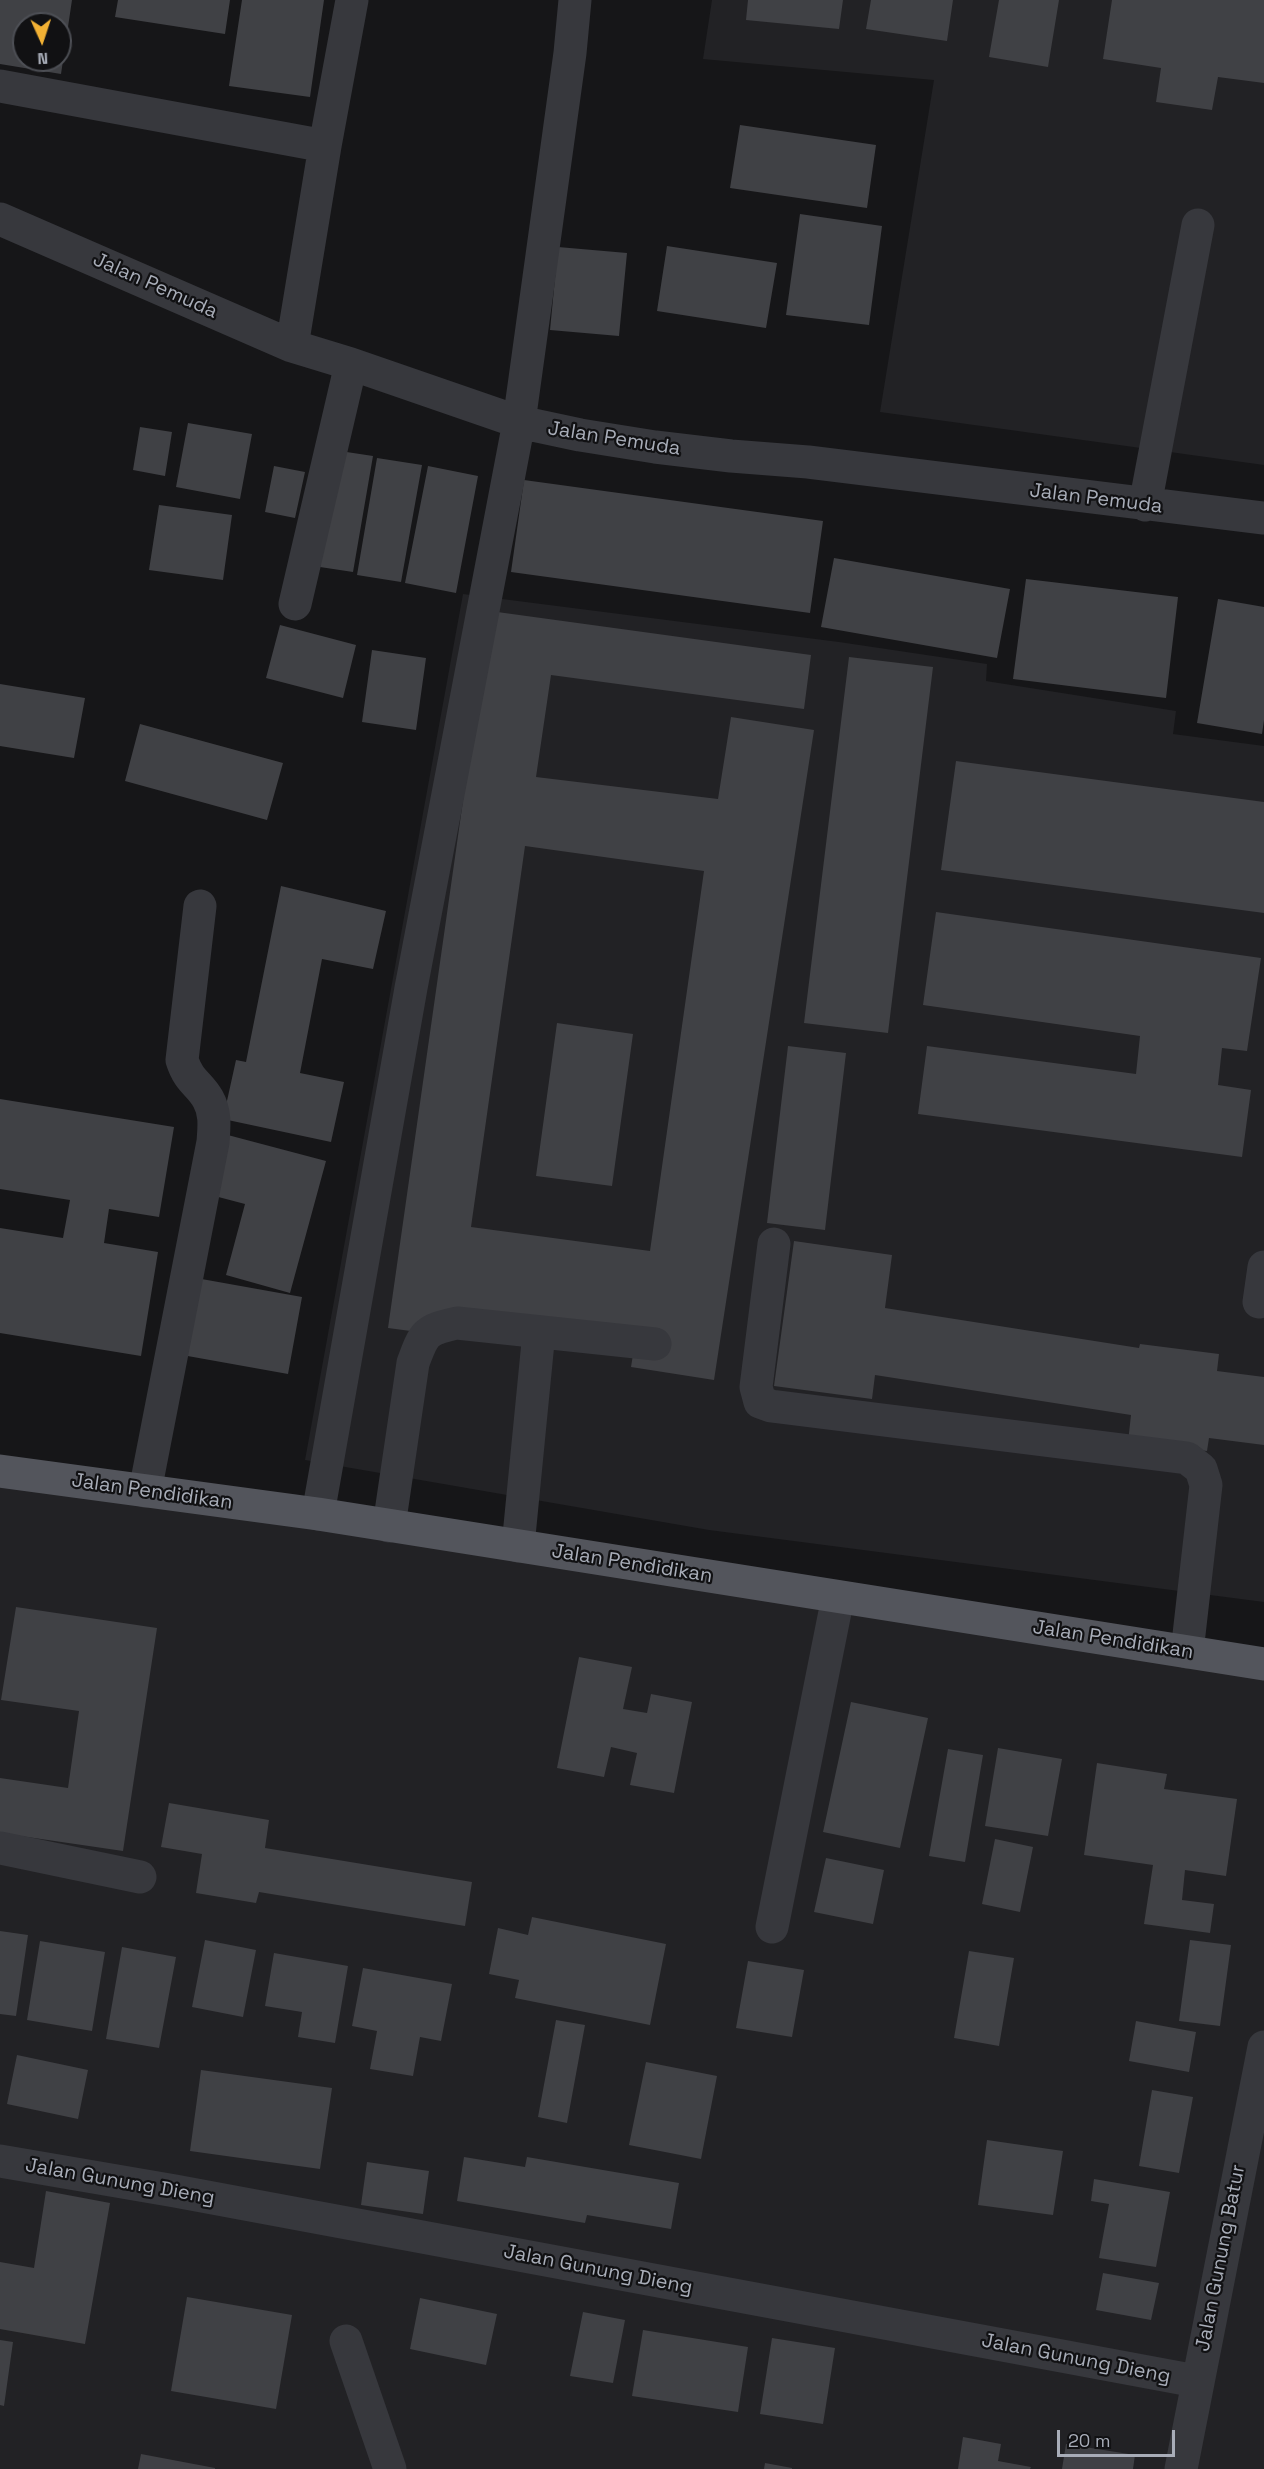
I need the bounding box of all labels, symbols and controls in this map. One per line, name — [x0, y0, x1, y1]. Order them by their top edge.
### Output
north arrow — [12, 12, 72, 72]
text: N — [37, 48, 49, 69]
street label: Jalan Pemuda — [89, 248, 221, 324]
street label: Jalan Pemuda — [546, 417, 682, 461]
street label: Jalan Pemuda — [1028, 479, 1164, 519]
street label: Jalan Pendidikan — [70, 1469, 234, 1515]
street label: Jalan Pendidikan — [550, 1539, 714, 1589]
street label: Jalan Pendidikan — [1031, 1615, 1195, 1665]
street label: Jalan Gunung Dieng — [23, 2154, 217, 2210]
street label: Jalan Gunung Batur — [1191, 2163, 1251, 2353]
street label: Jalan Gunung Dieng — [502, 2240, 694, 2300]
street label: Jalan Gunung Dieng — [980, 2329, 1172, 2389]
scale bar — [1060, 2418, 1178, 2456]
text: 20 m — [1068, 2429, 1111, 2452]

